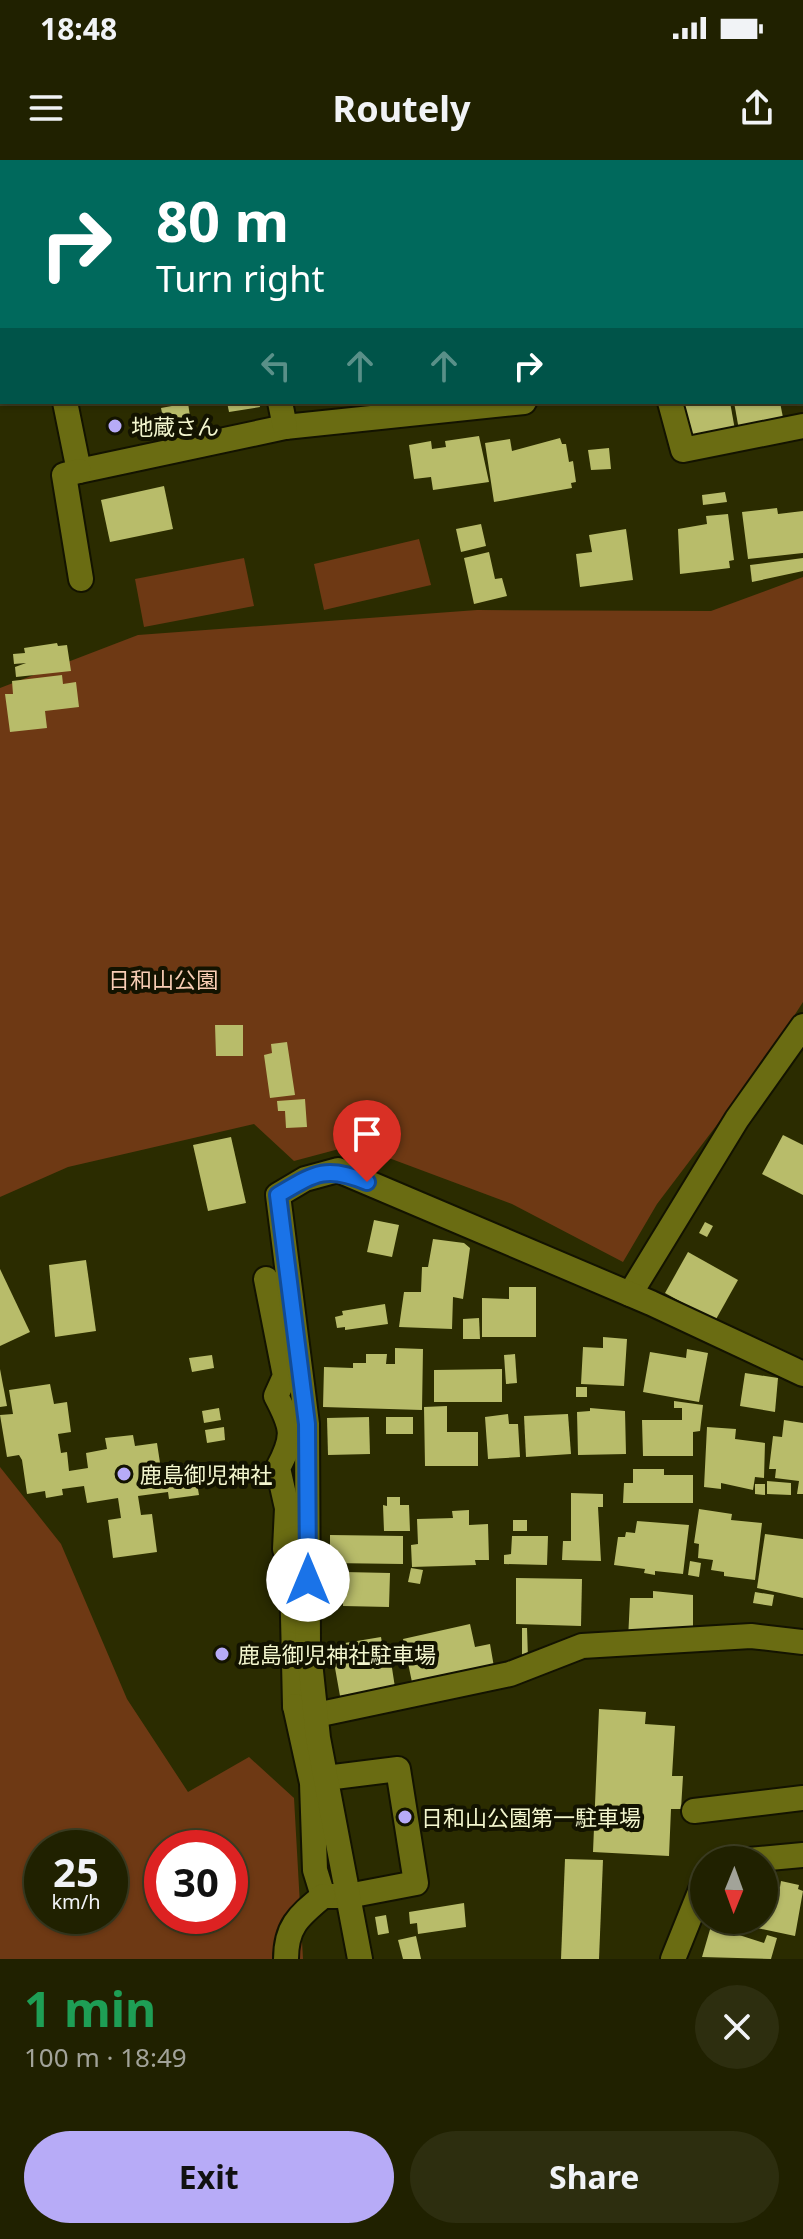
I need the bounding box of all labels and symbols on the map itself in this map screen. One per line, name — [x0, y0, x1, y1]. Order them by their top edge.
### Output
place label: 地蔵さん — [131, 411, 219, 441]
marker: 地蔵さん — [106, 417, 124, 435]
park label: 日和山公園 — [108, 964, 218, 994]
pin — [333, 1100, 401, 1182]
place label: 鹿島御児神社 — [140, 1459, 272, 1489]
marker: 鹿島御児神社 — [115, 1465, 133, 1483]
position arrow — [266, 1538, 350, 1622]
place label: 鹿島御児神社駐車場 — [238, 1639, 436, 1669]
marker: 鹿島御児神社駐車場 — [213, 1645, 231, 1663]
place label: 日和山公園第一駐車場 — [421, 1802, 641, 1832]
marker: 日和山公園第一駐車場 — [396, 1808, 414, 1826]
speed limit sign: 30 — [144, 1830, 248, 1934]
north arrow — [690, 1846, 778, 1934]

